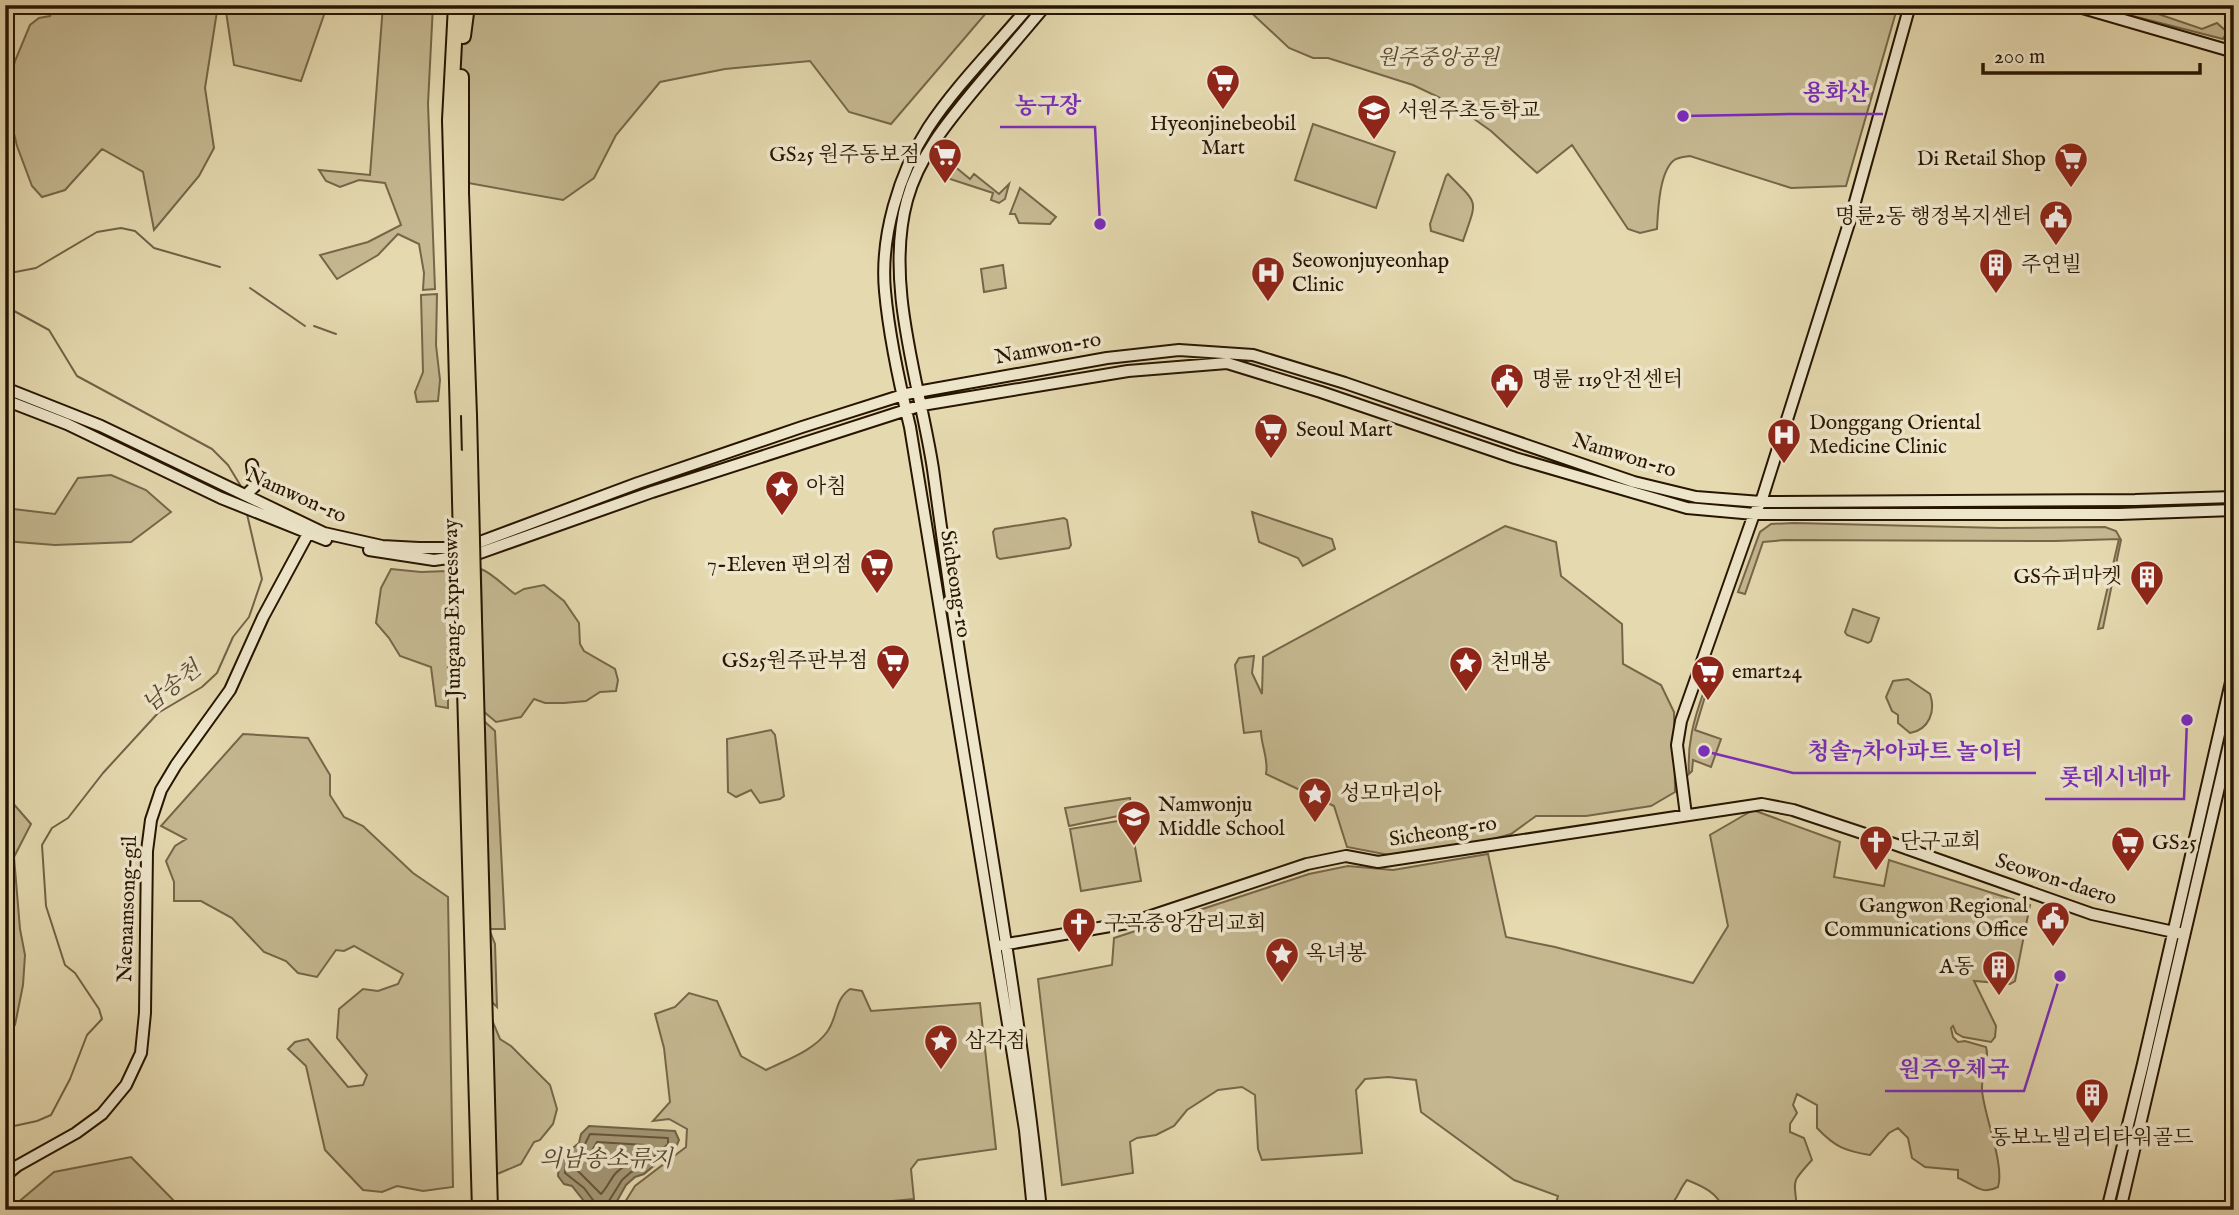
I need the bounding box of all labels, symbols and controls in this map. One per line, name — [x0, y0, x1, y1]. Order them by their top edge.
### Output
scale bar — [1983, 32, 2200, 76]
text: 200 m — [1994, 44, 2045, 71]
park label: 원주중앙공원 — [1377, 45, 1501, 72]
supermarket icon: Hyeonjinebeobil Mart — [1204, 62, 1242, 111]
callout: 용화산 — [1789, 70, 1883, 114]
text: 용화산 — [1803, 79, 1870, 108]
callout: 농구장 — [1000, 83, 1095, 127]
text: 농구장 — [1015, 92, 1082, 121]
school or university icon: 서원주초등학교 — [1355, 92, 1393, 141]
place label: 서원주초등학교 — [1398, 98, 1540, 125]
place label: Hyeonjinebeobil Mart — [1150, 111, 1296, 162]
supermarket icon: GS25 원주동보점 — [926, 136, 964, 185]
supermarket icon: Di Retail Shop — [2052, 140, 2090, 189]
place label: GS25 원주동보점 — [769, 142, 920, 169]
place label: Di Retail Shop — [1917, 146, 2046, 173]
public building icon: 명륜2동 행정복지센터 — [2037, 198, 2075, 247]
place label: 명륜2동 행정복지센터 — [1835, 204, 2032, 231]
building icon: 주연빌 — [1977, 246, 2015, 295]
place label: Seowonjuyeonhap Clinic — [1292, 248, 1449, 299]
place label: 주연빌 — [2021, 252, 2082, 279]
hospital icon: Seowonjuyeonhap Clinic — [1249, 254, 1287, 303]
street label: Namwon-ro — [993, 326, 1103, 372]
public building icon: 명륜 119안전센터 — [1488, 361, 1526, 410]
place label: 명륜 119안전센터 — [1532, 367, 1683, 394]
place label: Donggang Oriental Medicine Clinic — [1809, 410, 1981, 461]
supermarket icon: Seoul Mart — [1252, 411, 1290, 460]
hospital icon: Donggang Oriental Medicine Clinic — [1765, 416, 1803, 465]
place label: Seoul Mart — [1296, 417, 1393, 444]
street label: Namwon-ro — [1569, 427, 1679, 485]
street label: Namwon-ro — [241, 462, 351, 530]
place icon: 아침 — [763, 468, 801, 517]
place label: 아침 — [806, 474, 847, 501]
street label: Jungang Expressway — [438, 518, 468, 700]
street label: Sicheong-ro — [933, 528, 977, 640]
supermarket icon: 7-Eleven 편의점 — [858, 546, 896, 595]
place label: 7-Eleven 편의점 — [707, 552, 852, 579]
building icon: GS슈퍼마켓 — [2128, 558, 2166, 607]
place label: GS슈퍼마켓 — [2013, 564, 2122, 591]
supermarket icon: GS25원주판부점 — [874, 642, 912, 691]
place icon: 천매봉 — [1447, 644, 1485, 693]
place label: GS25원주판부점 — [722, 648, 868, 675]
place label: 천매봉 — [1490, 650, 1551, 677]
supermarket icon: emart24 — [1689, 653, 1727, 702]
water label: 남송천 — [137, 654, 209, 719]
place label: emart24 — [1732, 659, 1803, 686]
callout: 청솔7차아파트 놀이터 — [1793, 729, 2036, 773]
text: 청솔7차아파트 놀이터 — [1807, 738, 2023, 767]
callout: 롯데시네마 — [2045, 755, 2184, 799]
text: 롯데시네마 — [2059, 764, 2171, 793]
place icon: 성모마리아 — [1296, 775, 1334, 824]
place label: 성모마리아 — [1340, 781, 1442, 808]
place label: Namwonju Middle School — [1158, 792, 1285, 843]
school or university icon: Namwonju Middle School — [1115, 798, 1153, 847]
street label: Sicheong-ro — [1387, 810, 1499, 854]
church icon: 단구교회 — [1857, 823, 1895, 872]
supermarket icon: GS25 — [2109, 824, 2147, 873]
place label: 단구교회 — [1900, 829, 1981, 856]
place label: GS25 — [2152, 830, 2197, 857]
street label: Naenamsong-gil — [112, 835, 144, 983]
street label: Seowon-daero — [1992, 848, 2120, 912]
place label: Gangwon Regional Communications Office — [1824, 893, 2028, 944]
public building icon: Gangwon Regional Communications Office — [2034, 899, 2072, 948]
church icon: 구곡중앙감리교회 — [1060, 905, 1098, 954]
place label: 구곡중앙감리교회 — [1104, 911, 1266, 938]
place icon: 옥녀봉 — [1263, 935, 1301, 984]
place label: 옥녀봉 — [1306, 941, 1367, 968]
building icon: A동 — [1980, 948, 2018, 997]
place label: A동 — [1939, 954, 1974, 981]
place icon: 삼각점 — [922, 1022, 960, 1071]
place label: 삼각점 — [965, 1028, 1026, 1055]
callout: 원주우체국 — [1885, 1047, 2024, 1091]
text: 원주우체국 — [1898, 1056, 2010, 1085]
building icon: 동보노빌리티타워골드 — [2073, 1076, 2111, 1125]
place label: 동보노빌리티타워골드 — [1991, 1125, 2193, 1152]
water label: 의남송소류지 — [539, 1145, 674, 1174]

